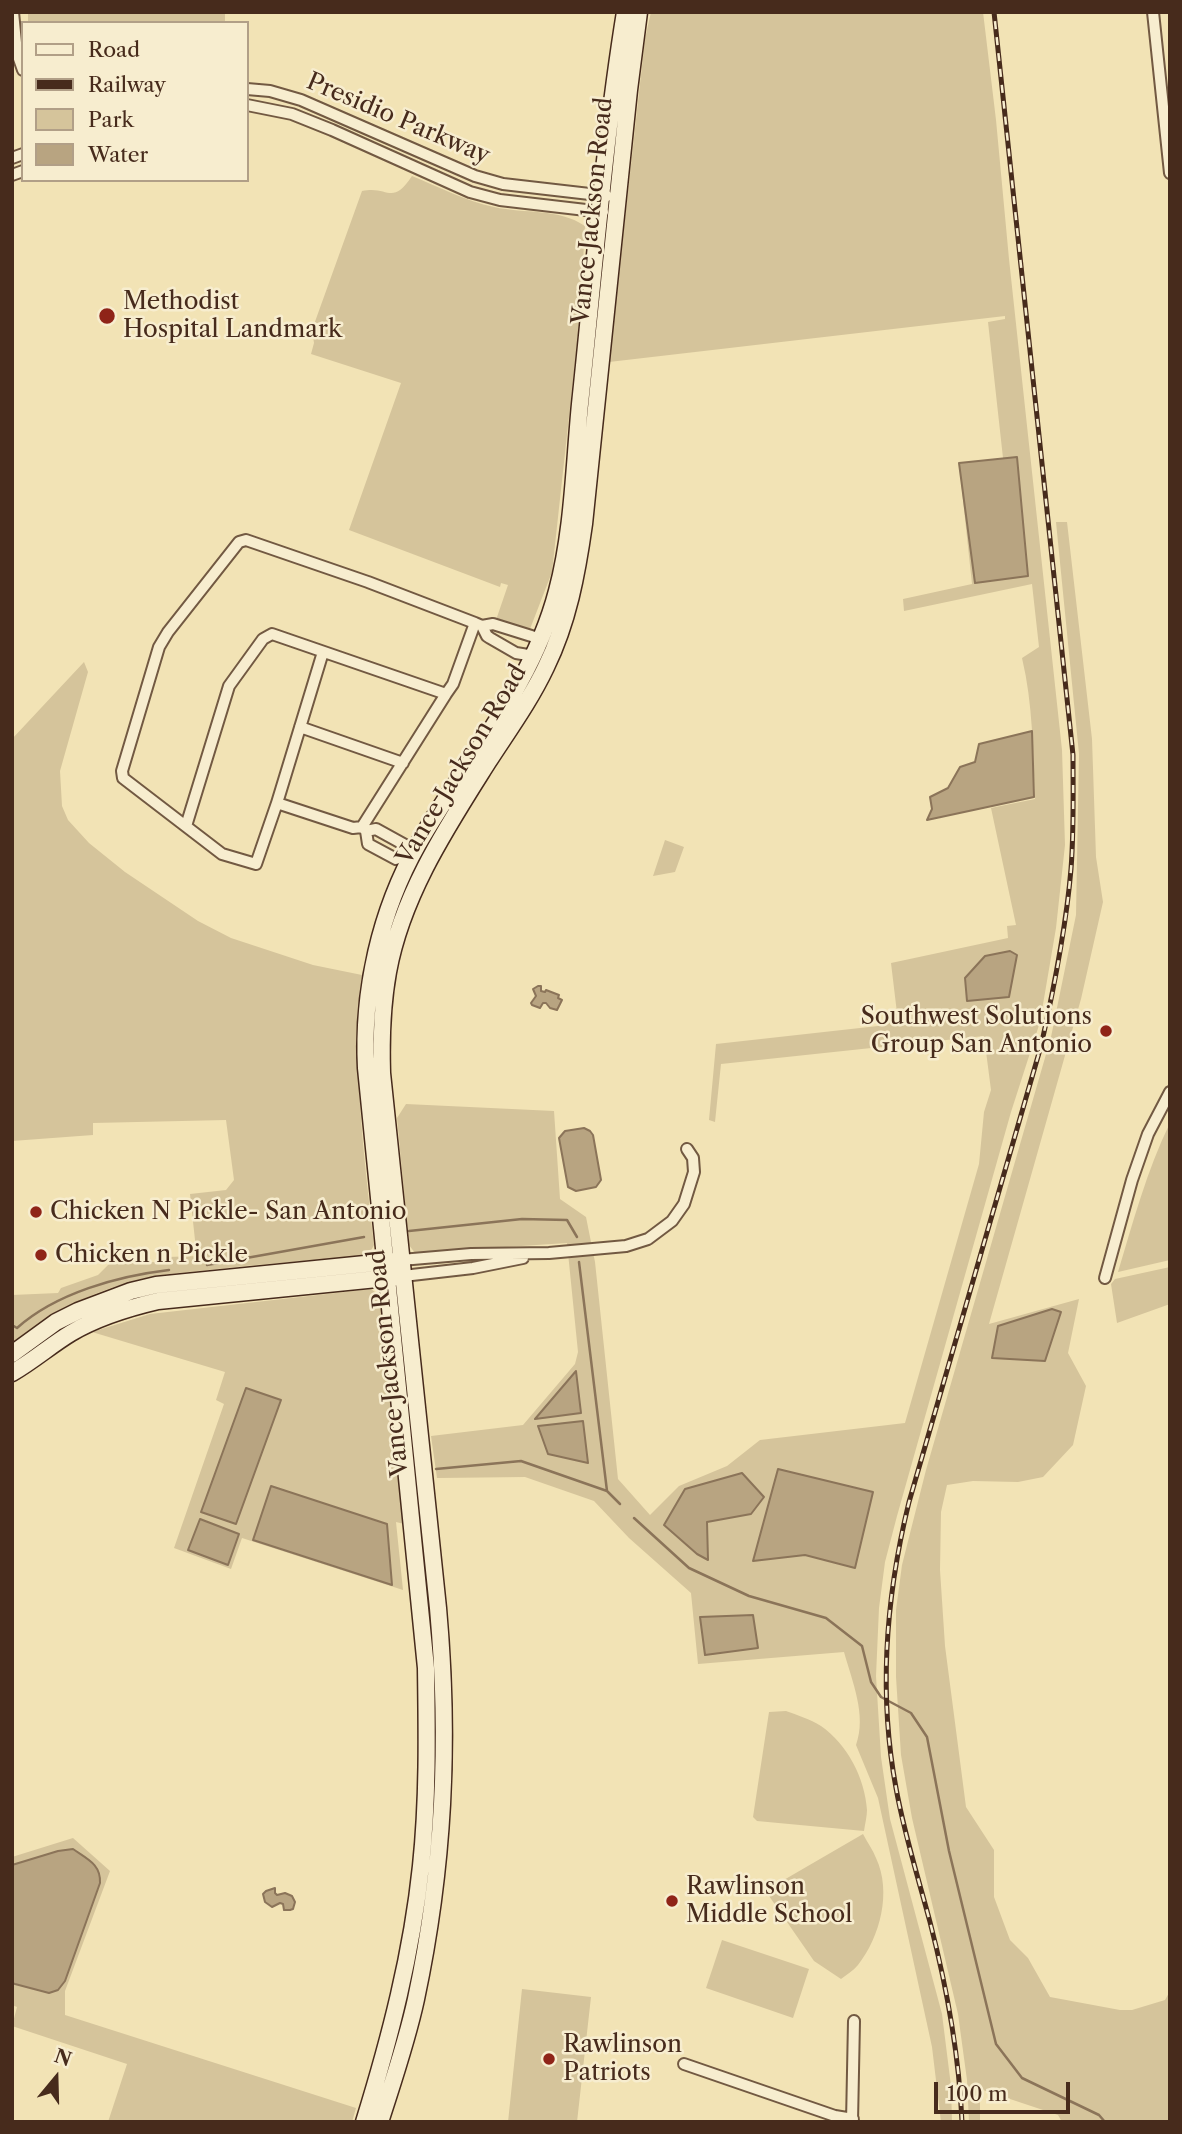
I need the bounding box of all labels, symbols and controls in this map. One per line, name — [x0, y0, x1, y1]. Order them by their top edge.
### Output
legend — [21, 21, 248, 182]
text: Road — [88, 37, 140, 62]
street label: Presidio Parkway — [302, 67, 494, 171]
text: Railway — [88, 72, 166, 97]
street label: Vance Jackson Road — [567, 96, 619, 326]
text: Park — [88, 107, 134, 132]
text: Water — [88, 142, 148, 167]
place label: Methodist Hospital Landmark — [123, 288, 342, 344]
marker: Methodist Hospital Landmark — [97, 306, 117, 326]
street label: Vance Jackson Road — [391, 660, 533, 870]
place label: Southwest Solutions Group San Antonio — [860, 1003, 1092, 1059]
marker: Southwest Solutions Group San Antonio — [1098, 1023, 1114, 1039]
place label: Chicken N Pickle- San Antonio — [50, 1198, 406, 1226]
marker: Chicken N Pickle- San Antonio — [28, 1204, 44, 1220]
place label: Chicken n Pickle — [55, 1241, 248, 1269]
marker: Chicken n Pickle — [33, 1247, 49, 1263]
street label: Vance Jackson Road — [363, 1248, 415, 1478]
place label: Rawlinson Middle School — [686, 1873, 852, 1929]
marker: Rawlinson Middle School — [664, 1893, 680, 1909]
place label: Rawlinson Patriots — [563, 2031, 682, 2087]
north arrow — [21, 2043, 91, 2113]
text: N — [51, 2044, 75, 2071]
marker: Rawlinson Patriots — [541, 2051, 557, 2067]
scale bar — [937, 2068, 1074, 2112]
text: 100 m — [947, 2081, 1008, 2106]

